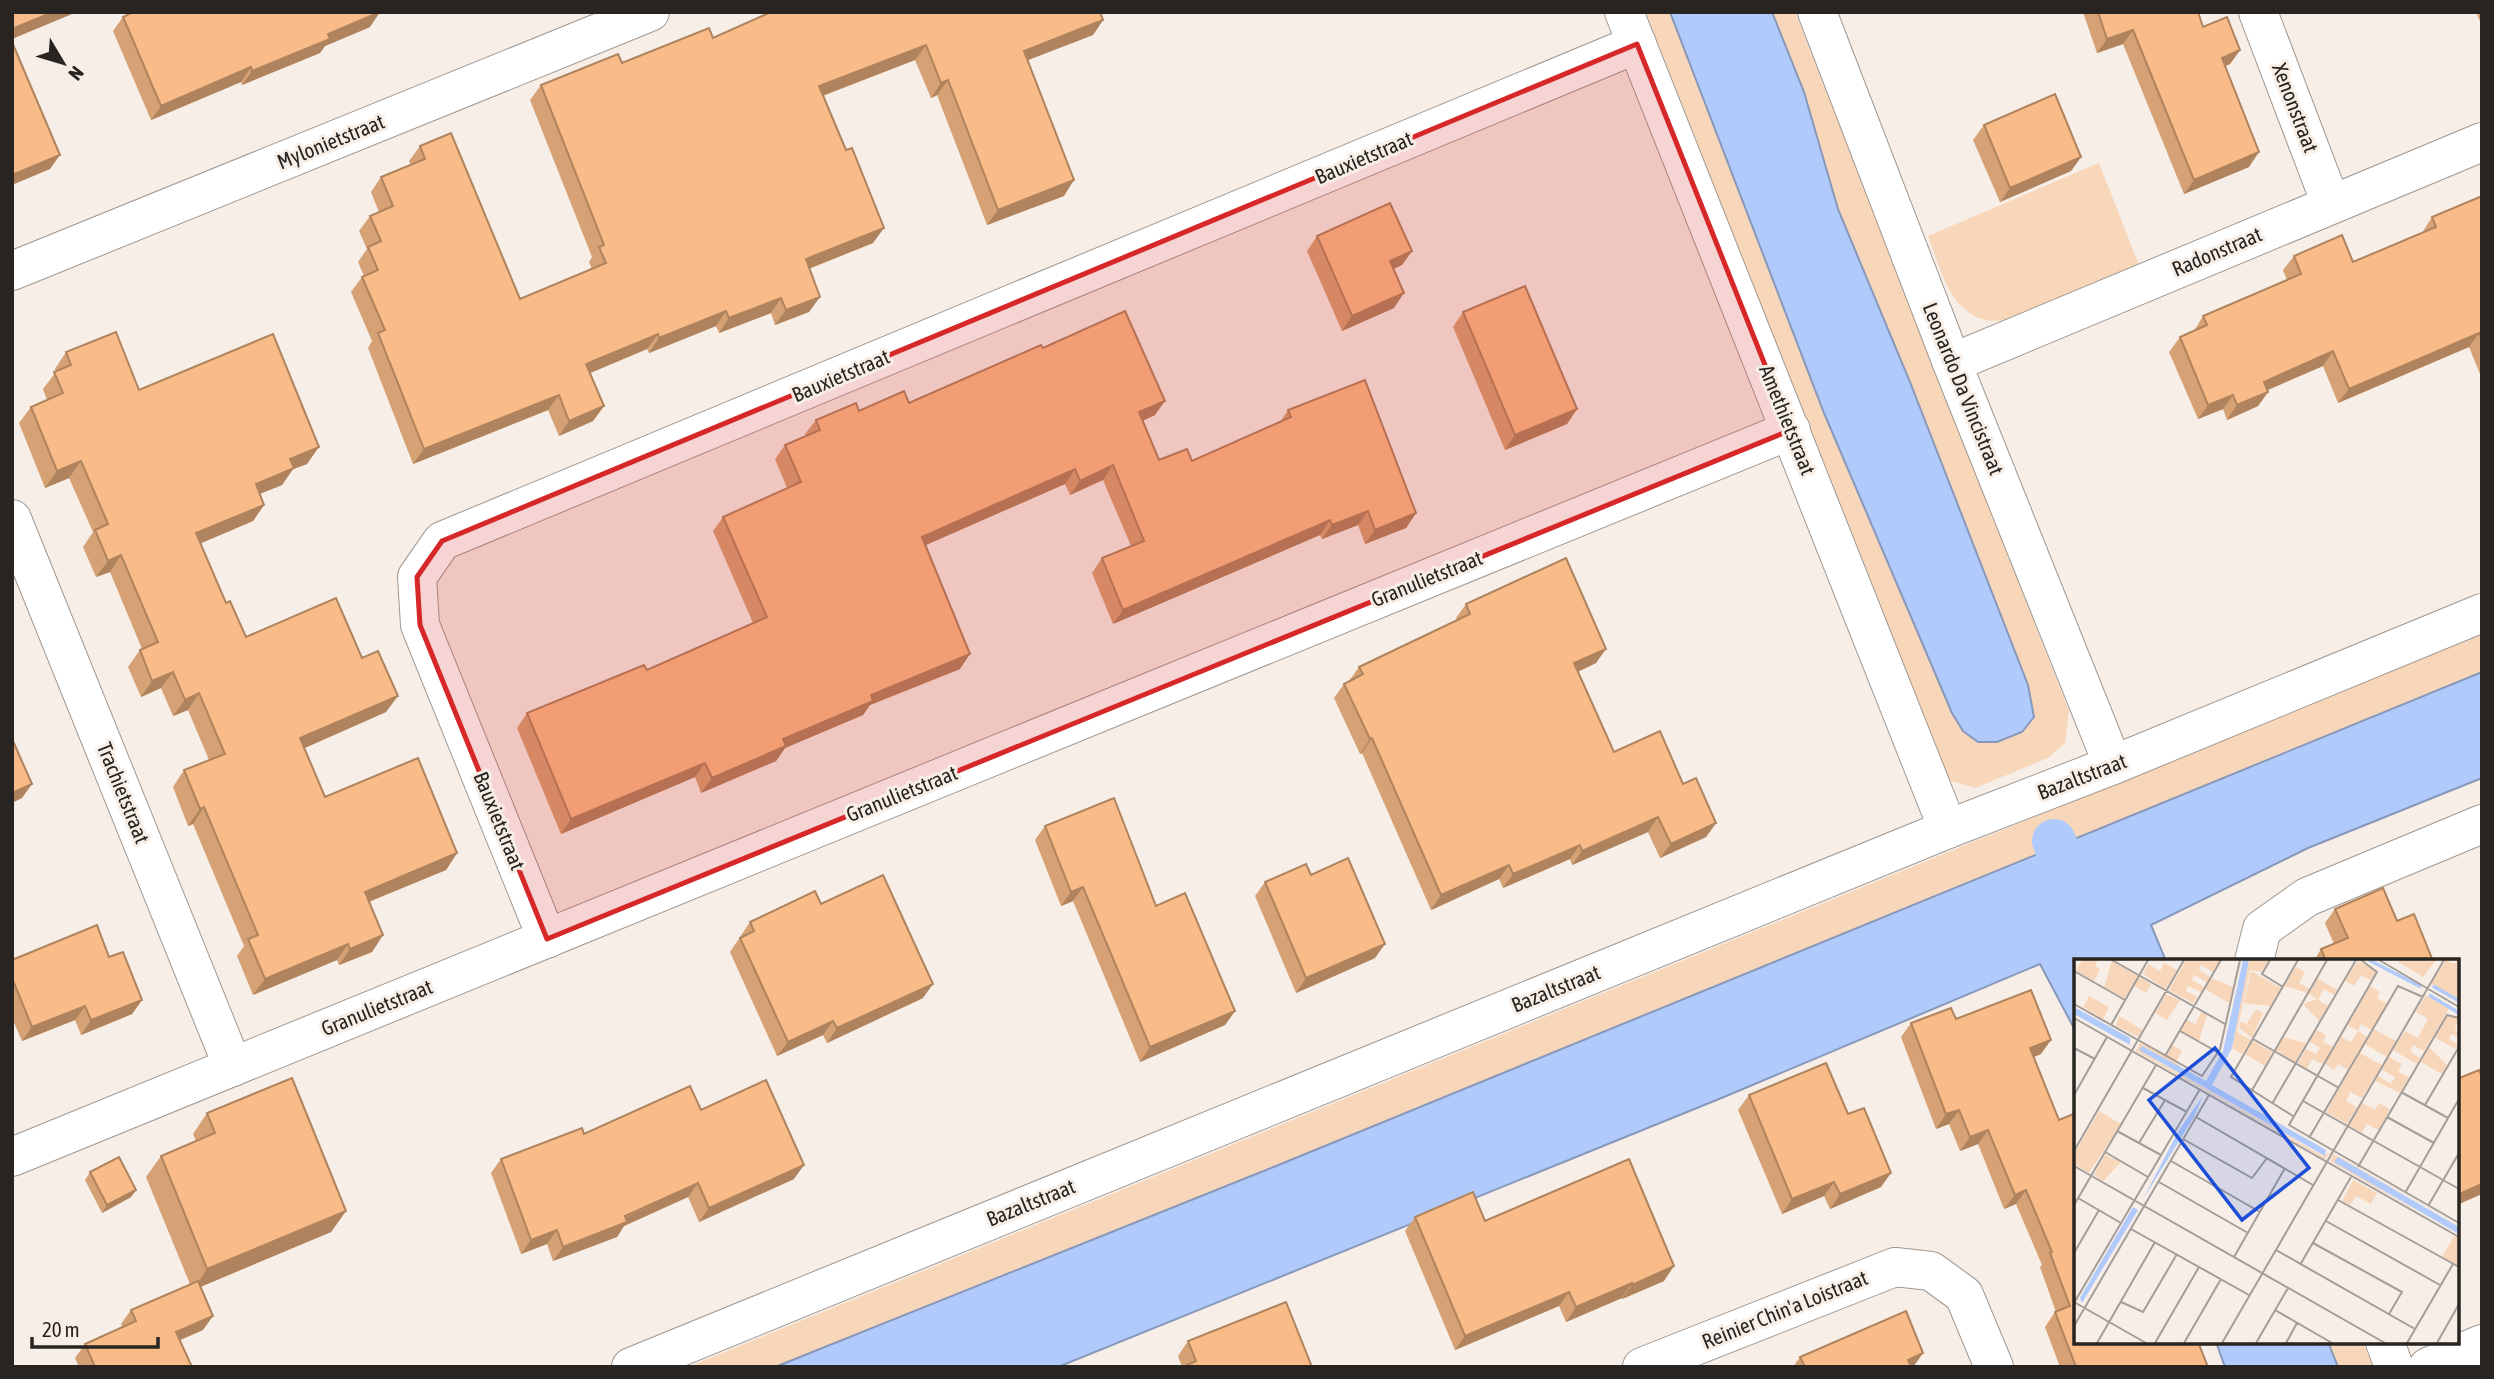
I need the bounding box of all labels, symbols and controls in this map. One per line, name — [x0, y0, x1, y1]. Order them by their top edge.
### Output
north arrow — [28, 28, 98, 98]
street label: Xenonstraat — [2268, 60, 2324, 156]
text: N — [64, 62, 89, 85]
street label: Mylonietstraat — [274, 109, 388, 173]
street label: Bauxietstraat — [1311, 126, 1416, 188]
street label: Radonstraat — [2168, 221, 2265, 281]
street label: Leonardo Da Vincistraat — [1918, 299, 2009, 478]
street label: Bauxietstraat — [788, 344, 893, 406]
street label: Amethietstraat — [1755, 361, 1821, 478]
street label: Granulietstraat — [1368, 545, 1486, 611]
street label: Trachietstraat — [93, 739, 155, 847]
street label: Bazaltstraat — [2034, 748, 2130, 804]
street label: Granulietstraat — [843, 760, 961, 826]
street label: Bauxietstraat — [469, 768, 530, 873]
street label: Bazaltstraat — [1508, 959, 1603, 1017]
inset map — [2074, 959, 2459, 1344]
street label: Granulietstraat — [318, 974, 436, 1040]
street label: Bazaltstraat — [983, 1173, 1078, 1231]
street label: Reinier Chin'a Loistraat — [1698, 1265, 1871, 1353]
scale bar — [32, 1306, 158, 1350]
text: 20 m — [42, 1317, 80, 1341]

